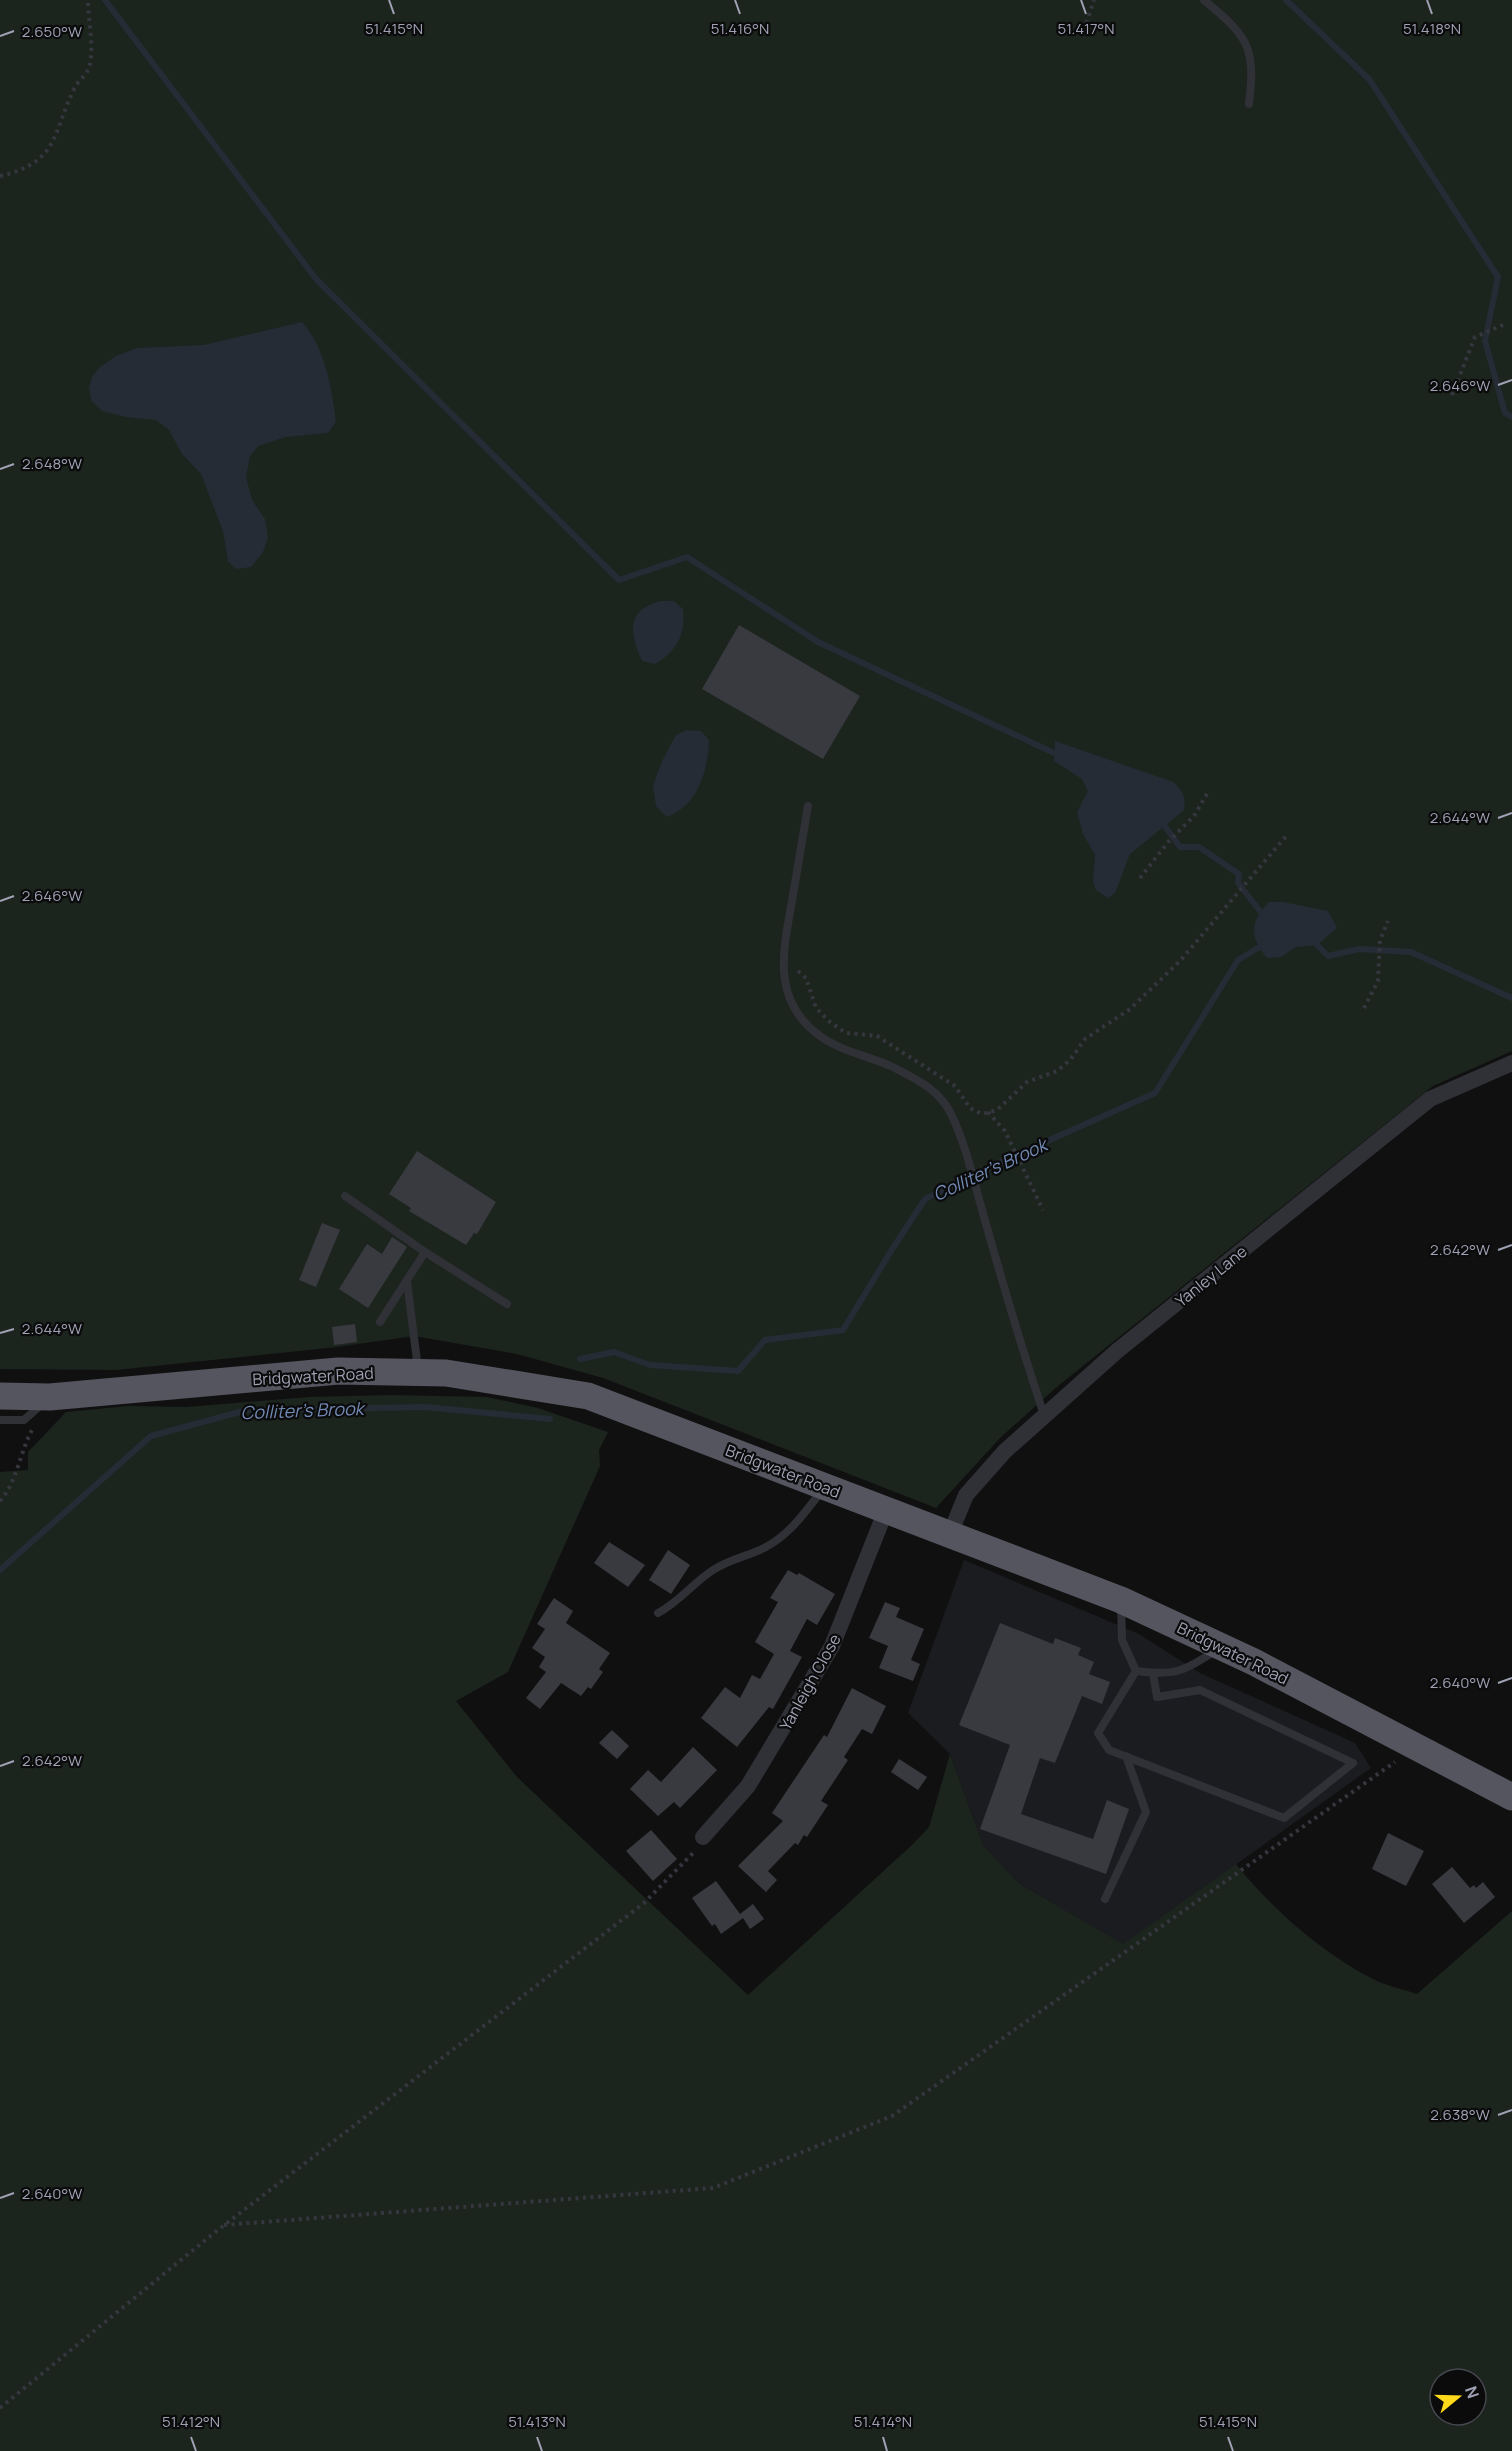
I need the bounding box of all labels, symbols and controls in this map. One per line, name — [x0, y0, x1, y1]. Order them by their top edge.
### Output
text: 51.415°N — [365, 18, 423, 39]
text: 51.416°N — [711, 18, 769, 39]
text: 51.417°N — [1058, 18, 1114, 39]
text: 51.418°N — [1403, 18, 1461, 39]
text: 2.650°W — [22, 21, 82, 42]
text: 2.646°W — [1430, 375, 1490, 396]
text: 2.648°W — [22, 453, 82, 474]
text: 2.644°W — [1430, 807, 1490, 828]
text: 2.646°W — [22, 885, 82, 906]
water label: Colliter's Brook — [929, 1131, 1053, 1206]
text: 2.642°W — [1430, 1239, 1490, 1260]
street label: Yanley Lane — [1170, 1240, 1252, 1312]
text: 2.644°W — [22, 1318, 82, 1339]
street label: Bridgwater Road — [252, 1362, 374, 1390]
water label: Colliter's Brook — [240, 1396, 367, 1424]
street label: Bridgwater Road — [722, 1439, 844, 1503]
street label: Bridgwater Road — [1174, 1617, 1292, 1689]
street label: Yanleigh Close — [774, 1630, 846, 1734]
text: 2.640°W — [1430, 1672, 1490, 1693]
text: 2.642°W — [22, 1750, 82, 1771]
text: 2.638°W — [1430, 2104, 1490, 2125]
text: 2.640°W — [22, 2183, 82, 2204]
north arrow — [1428, 2367, 1488, 2427]
text: N — [1460, 2383, 1484, 2401]
text: 51.412°N — [162, 2411, 220, 2432]
text: 51.413°N — [508, 2411, 566, 2432]
text: 51.414°N — [854, 2411, 912, 2432]
text: 51.415°N — [1199, 2411, 1257, 2432]

